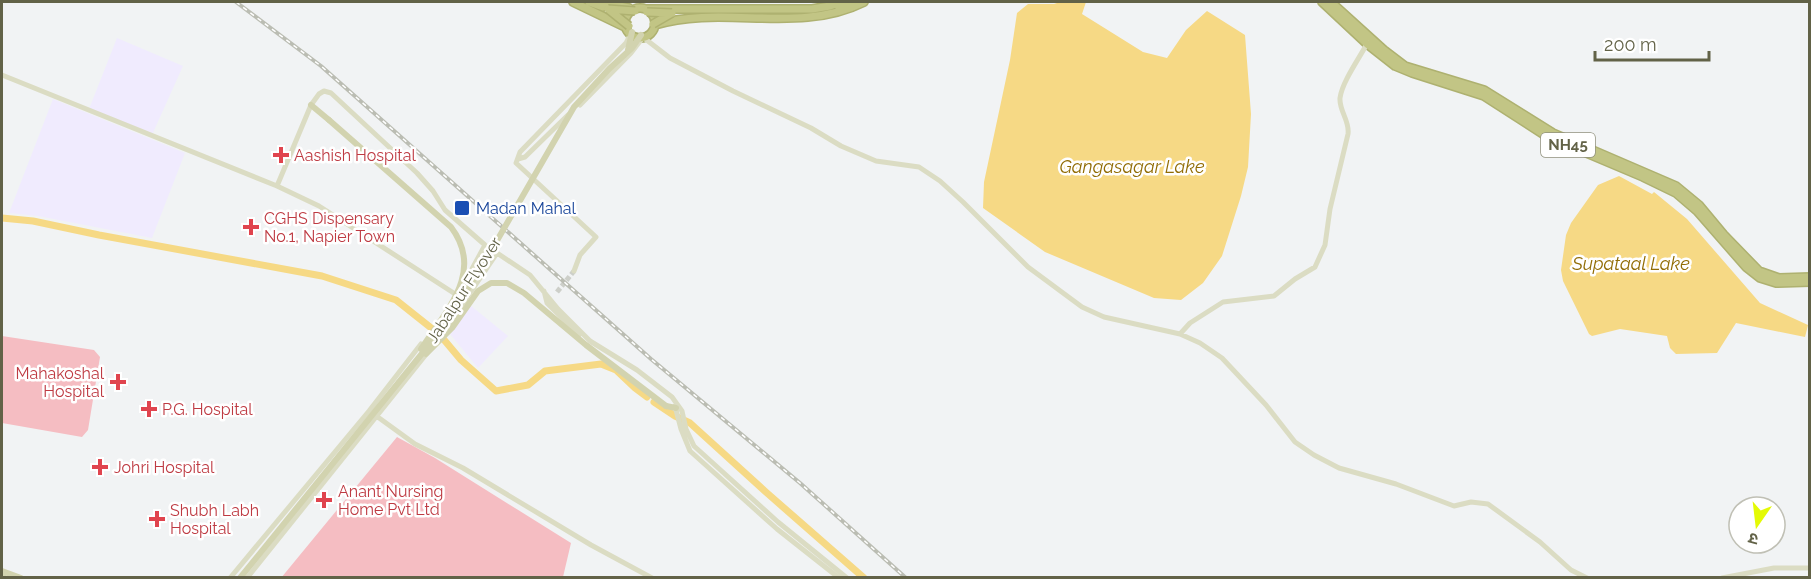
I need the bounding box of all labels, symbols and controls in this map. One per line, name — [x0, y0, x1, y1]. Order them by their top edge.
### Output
scale bar — [1595, 24, 1709, 62]
text: 200 m — [1604, 34, 1657, 55]
road number: NH45 — [1541, 133, 1595, 157]
marker: Aashish Hospital — [272, 146, 290, 164]
place label: Aashish Hospital — [294, 146, 416, 165]
water label: Gangasagar Lake — [1059, 156, 1205, 177]
marker: Madan Mahal — [453, 199, 471, 217]
place label: Madan Mahal — [476, 199, 576, 218]
place label: CGHS Dispensary No.1, Napier Town — [264, 209, 395, 246]
marker: CGHS Dispensary No.1, Napier Town — [242, 218, 260, 236]
street label: Jabalpur Flyover — [423, 233, 505, 346]
water label: Supataal Lake — [1571, 253, 1690, 274]
place label: Mahakoshal Hospital — [16, 364, 105, 401]
marker: Mahakoshal Hospital — [109, 373, 127, 391]
marker: P.G. Hospital — [140, 400, 158, 418]
place label: P.G. Hospital — [162, 400, 253, 419]
marker: Johri Hospital — [91, 458, 109, 476]
place label: Johri Hospital — [114, 458, 215, 477]
place label: Anant Nursing Home Pvt Ltd — [338, 482, 443, 519]
marker: Anant Nursing Home Pvt Ltd — [315, 491, 333, 509]
north arrow — [1727, 495, 1787, 555]
place label: Shubh Labh Hospital — [170, 501, 259, 538]
marker: Shubh Labh Hospital — [148, 510, 166, 528]
text: उ — [1746, 529, 1760, 549]

